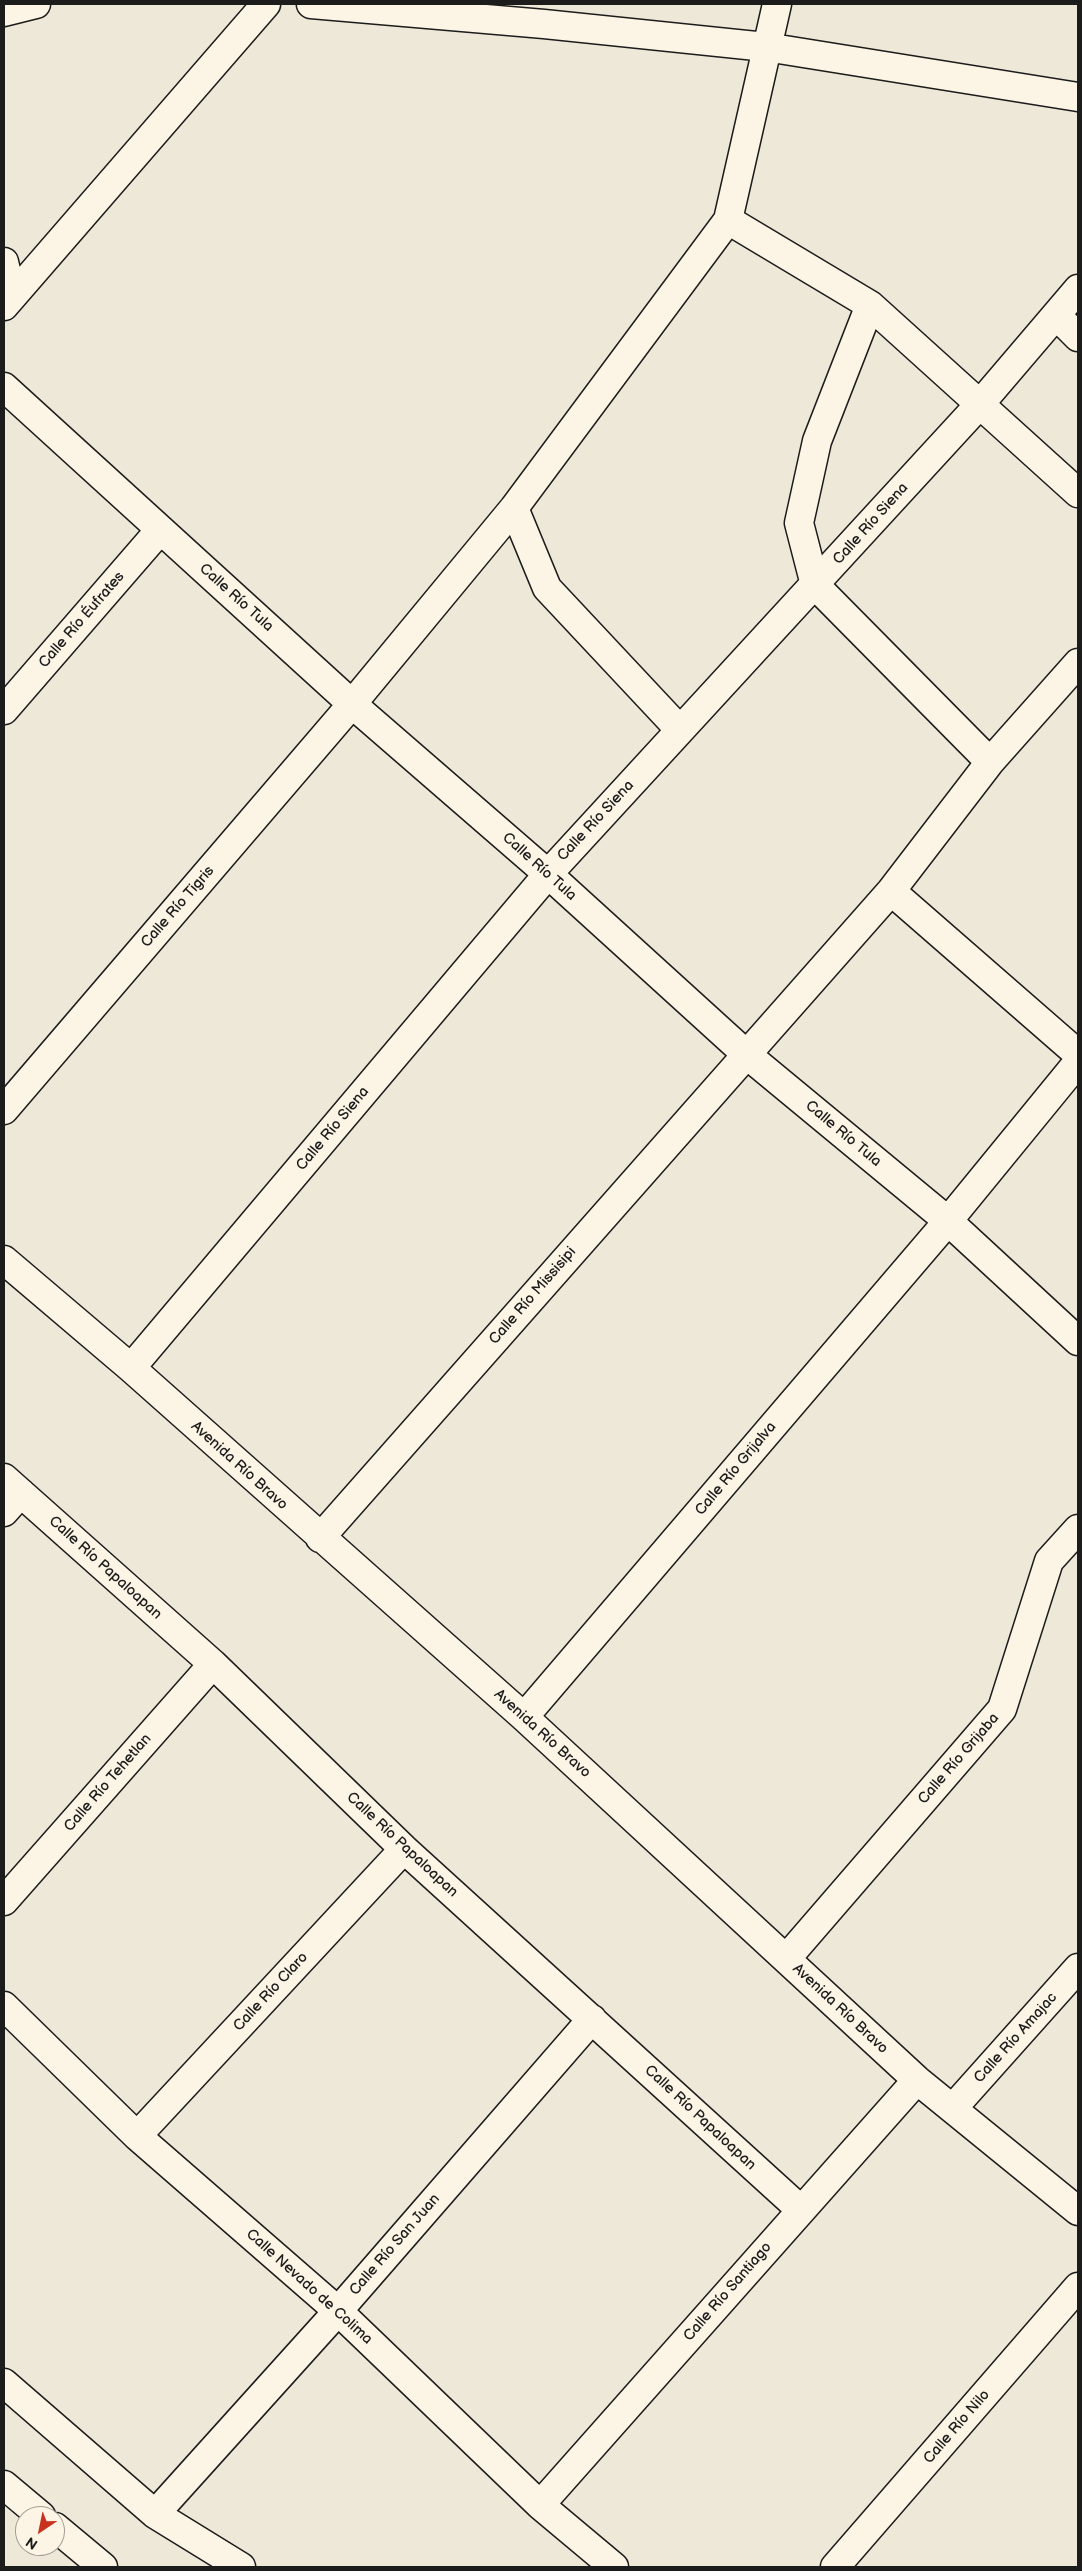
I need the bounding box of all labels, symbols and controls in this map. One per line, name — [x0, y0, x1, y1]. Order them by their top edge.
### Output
street label: Calle Río Siena — [830, 479, 912, 569]
street label: Calle Río Tula — [195, 560, 277, 636]
street label: Calle Río Éufrates — [35, 568, 129, 672]
street label: Calle Río Siena — [554, 777, 638, 865]
street label: Calle Río Tula — [498, 829, 580, 905]
street label: Calle Río Tigris — [138, 862, 218, 952]
street label: Calle Río Siena — [293, 1083, 373, 1175]
street label: Calle Río Tula — [801, 1097, 885, 1171]
street label: Calle Río Missisipi — [486, 1244, 580, 1348]
street label: Avenida Río Bravo — [187, 1418, 291, 1514]
street label: Calle Río Grijalva — [692, 1419, 780, 1519]
street label: Calle Río Papaloapan — [45, 1513, 165, 1623]
street label: Avenida Río Bravo — [490, 1686, 594, 1782]
street label: Calle Río Grijaba — [915, 1710, 1003, 1808]
street label: Calle Río Tehetlan — [61, 1730, 155, 1836]
street label: Calle Río Papaloapan — [343, 1789, 461, 1901]
street label: Calle Río Claro — [230, 1949, 312, 2035]
street label: Avenida Río Bravo — [789, 1960, 891, 2058]
street label: Calle Río Amajac — [971, 1989, 1061, 2087]
street label: Calle Río Papaloapan — [641, 2062, 759, 2174]
street label: Calle Río San Juan — [346, 2191, 444, 2299]
street label: Calle Nevado de Colima — [242, 2225, 376, 2349]
street label: Calle Río Santiago — [680, 2239, 776, 2345]
street label: Calle Río Nilo — [920, 2386, 994, 2468]
north arrow — [15, 2506, 65, 2556]
text: N — [23, 2533, 41, 2553]

